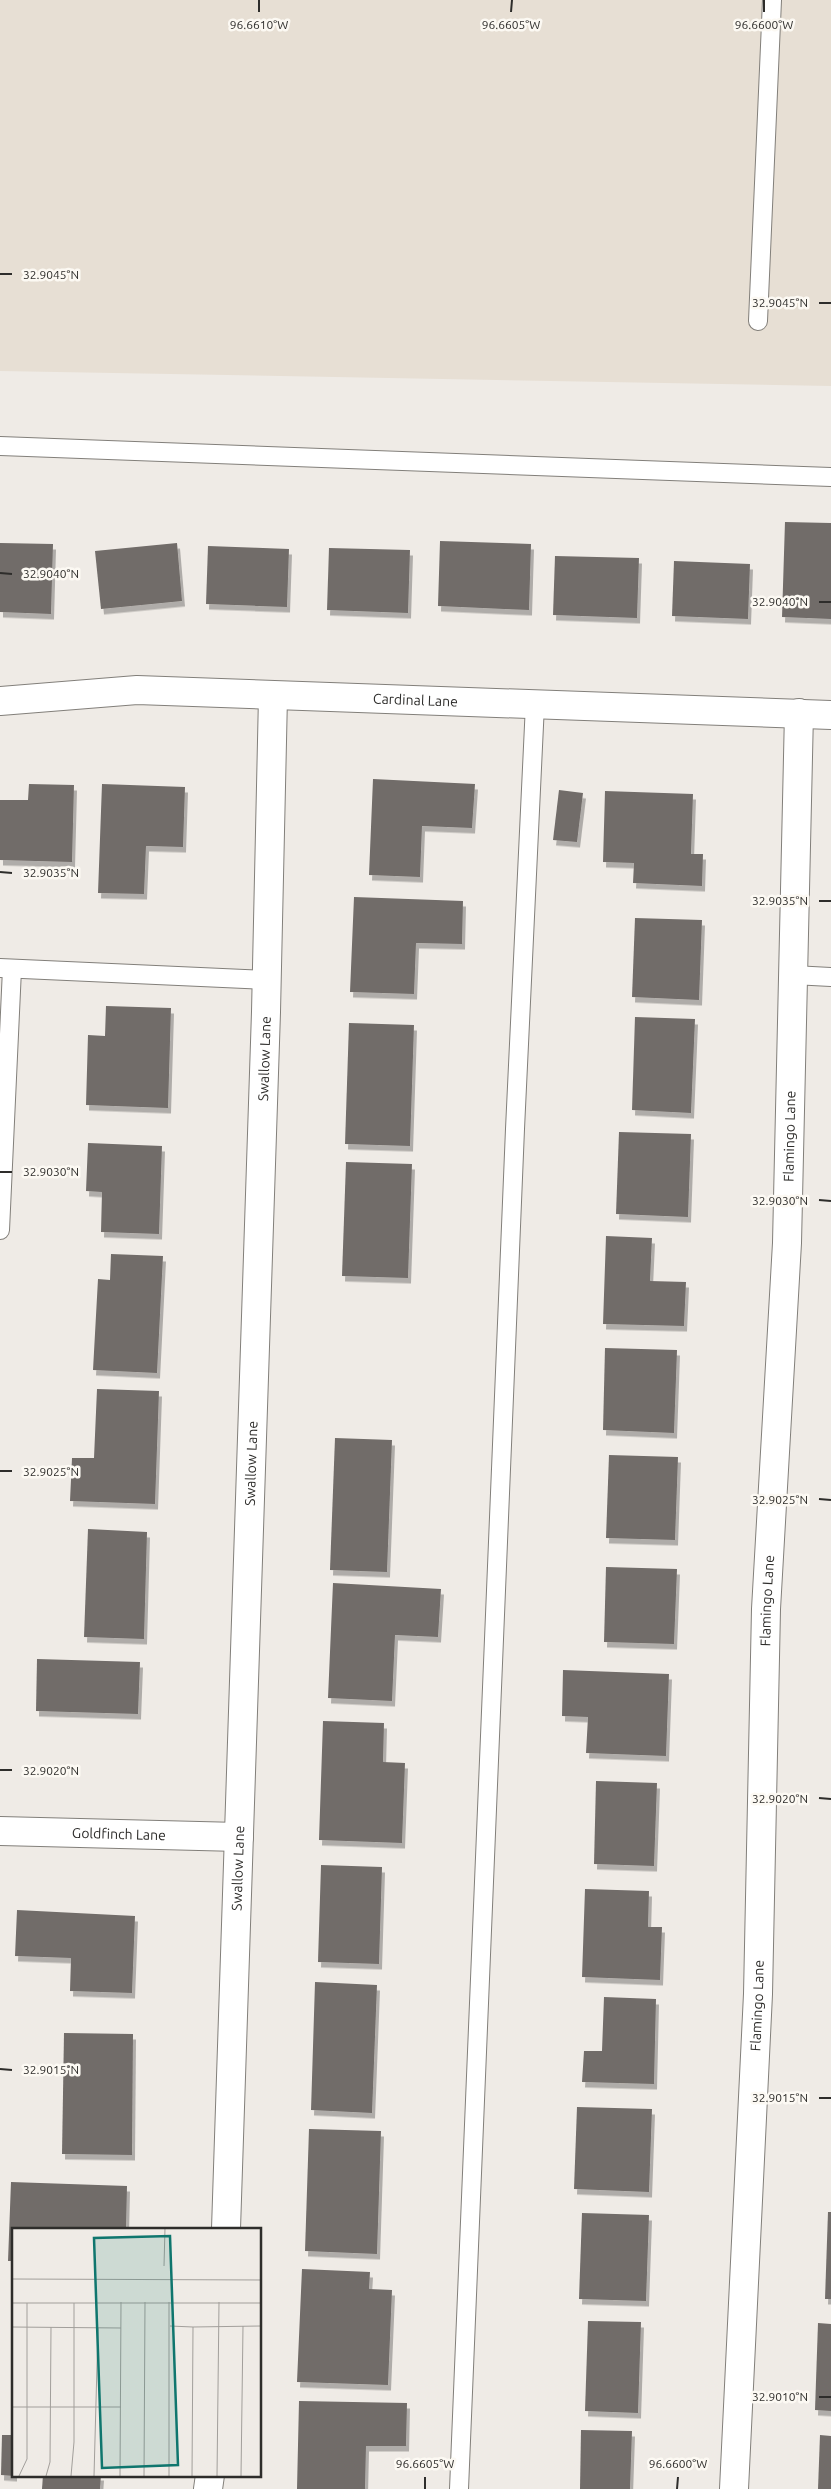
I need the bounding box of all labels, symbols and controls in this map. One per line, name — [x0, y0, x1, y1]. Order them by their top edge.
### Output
text: 96.6610°W — [230, 18, 288, 31]
text: 96.6605°W — [482, 18, 540, 31]
text: 96.6600°W — [735, 18, 793, 31]
text: 32.9045°N — [23, 268, 79, 281]
text: 32.9045°N — [752, 296, 808, 309]
text: 32.9040°N — [23, 567, 79, 580]
text: 32.9040°N — [752, 595, 808, 608]
street label: Cardinal Lane — [373, 691, 458, 710]
text: 32.9035°N — [23, 866, 79, 879]
text: 32.9035°N — [752, 894, 808, 907]
street label: Swallow Lane — [255, 1016, 274, 1101]
street label: Flamingo Lane — [780, 1090, 798, 1182]
text: 32.9030°N — [23, 1165, 79, 1178]
text: 32.9030°N — [752, 1194, 808, 1207]
street label: Swallow Lane — [242, 1421, 261, 1506]
text: 32.9025°N — [23, 1465, 79, 1478]
text: 32.9025°N — [752, 1493, 808, 1506]
street label: Flamingo Lane — [757, 1555, 777, 1646]
text: 32.9020°N — [23, 1764, 79, 1777]
text: 32.9020°N — [752, 1792, 808, 1805]
street label: Goldfinch Lane — [72, 1825, 166, 1843]
street label: Swallow Lane — [228, 1825, 247, 1911]
street label: Flamingo Lane — [747, 1960, 767, 2052]
text: 32.9015°N — [23, 2063, 79, 2076]
text: 32.9015°N — [752, 2091, 808, 2104]
inset map — [12, 2228, 261, 2476]
text: 32.9010°N — [752, 2390, 808, 2403]
text: 96.6605°W — [396, 2457, 454, 2470]
text: 96.6600°W — [649, 2457, 707, 2470]

